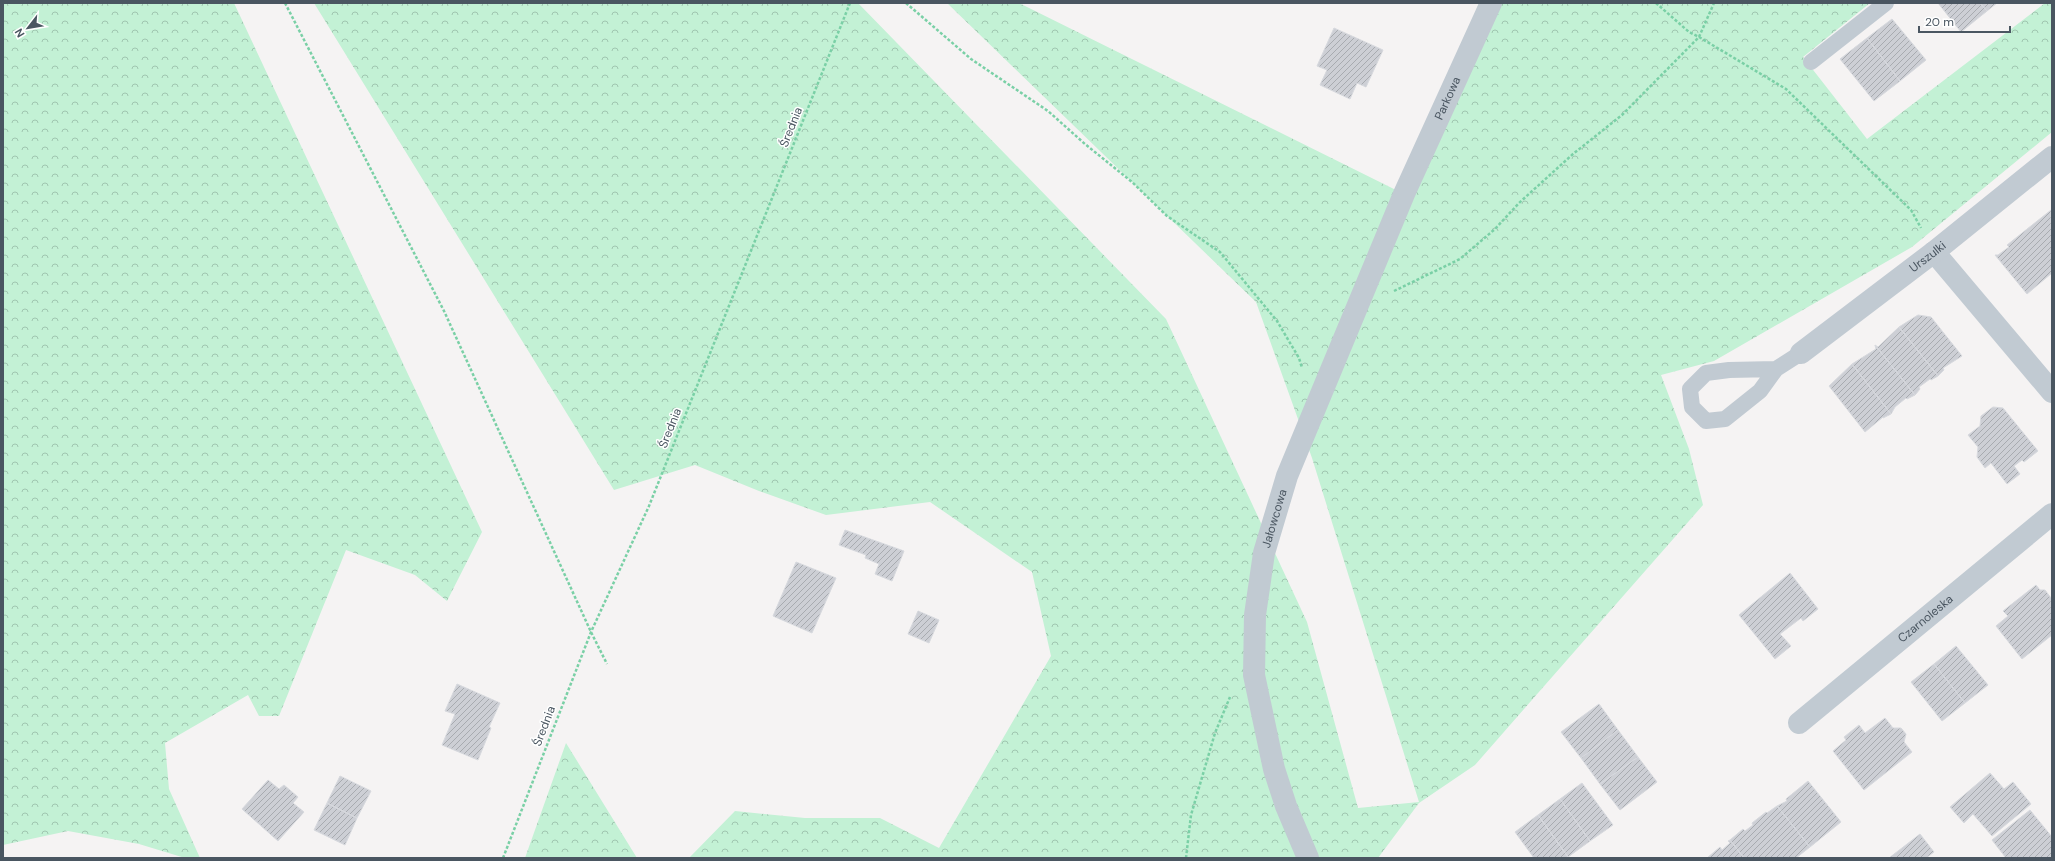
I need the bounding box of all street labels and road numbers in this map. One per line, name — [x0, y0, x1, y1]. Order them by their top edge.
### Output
street label: Parkowa — [1431, 74, 1464, 122]
street label: Średnia — [776, 105, 806, 149]
street label: Urszulki — [1906, 237, 1949, 276]
street label: Średnia — [655, 406, 685, 450]
street label: Jałowcowa — [1258, 487, 1291, 550]
street label: Czarnoleska — [1894, 591, 1956, 646]
street label: Średnia — [529, 704, 559, 748]

